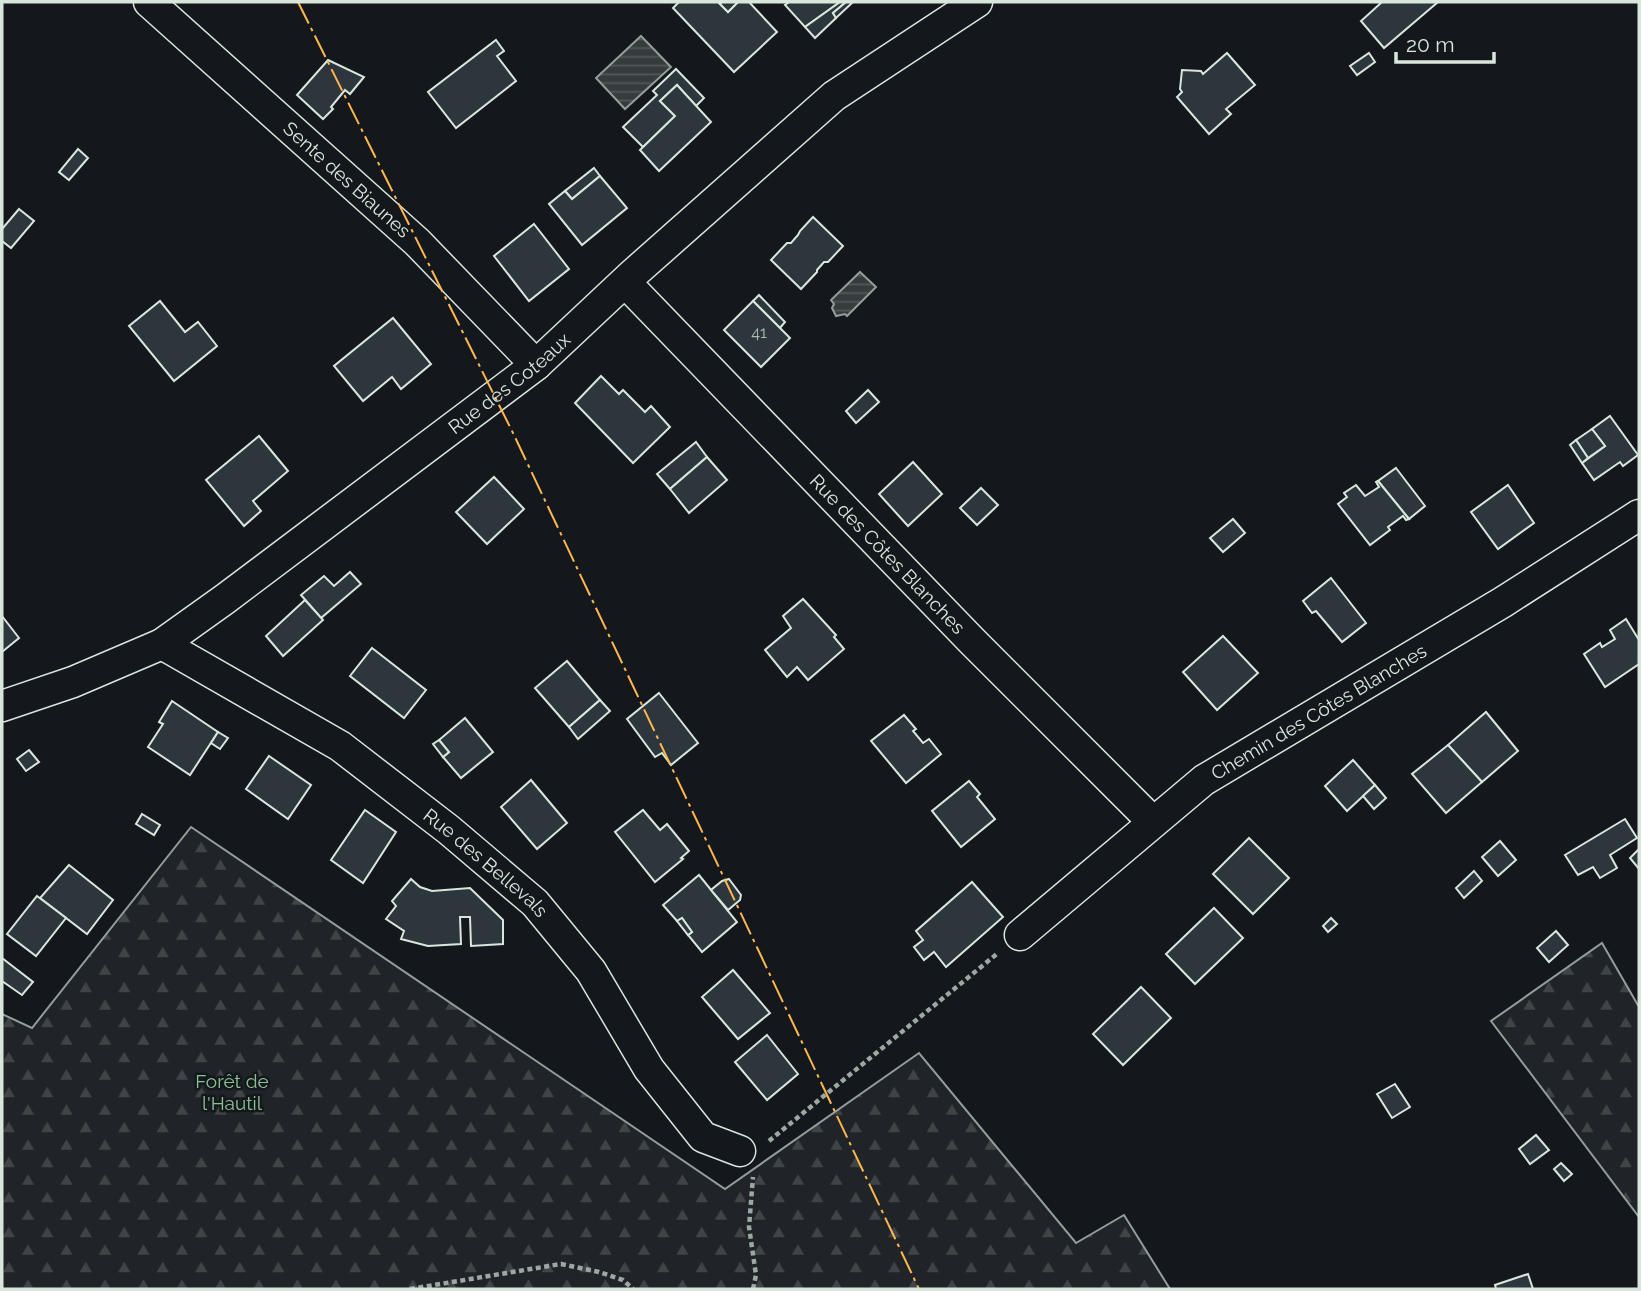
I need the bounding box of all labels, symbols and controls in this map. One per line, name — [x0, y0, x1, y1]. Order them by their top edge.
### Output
scale bar — [1396, 21, 1494, 65]
text: 20 m — [1406, 32, 1454, 57]
street label: Sente des Biaunes — [279, 117, 415, 242]
house number: 41 — [751, 323, 767, 342]
street label: Rue des Coteaux — [444, 328, 575, 438]
street label: Rue des Côtes Blanches — [806, 469, 970, 638]
street label: Chemin des Côtes Blanches — [1207, 639, 1430, 784]
street label: Rue des Bellevals — [419, 804, 553, 921]
park label: Forêt de l'Hautil — [195, 1070, 269, 1114]

